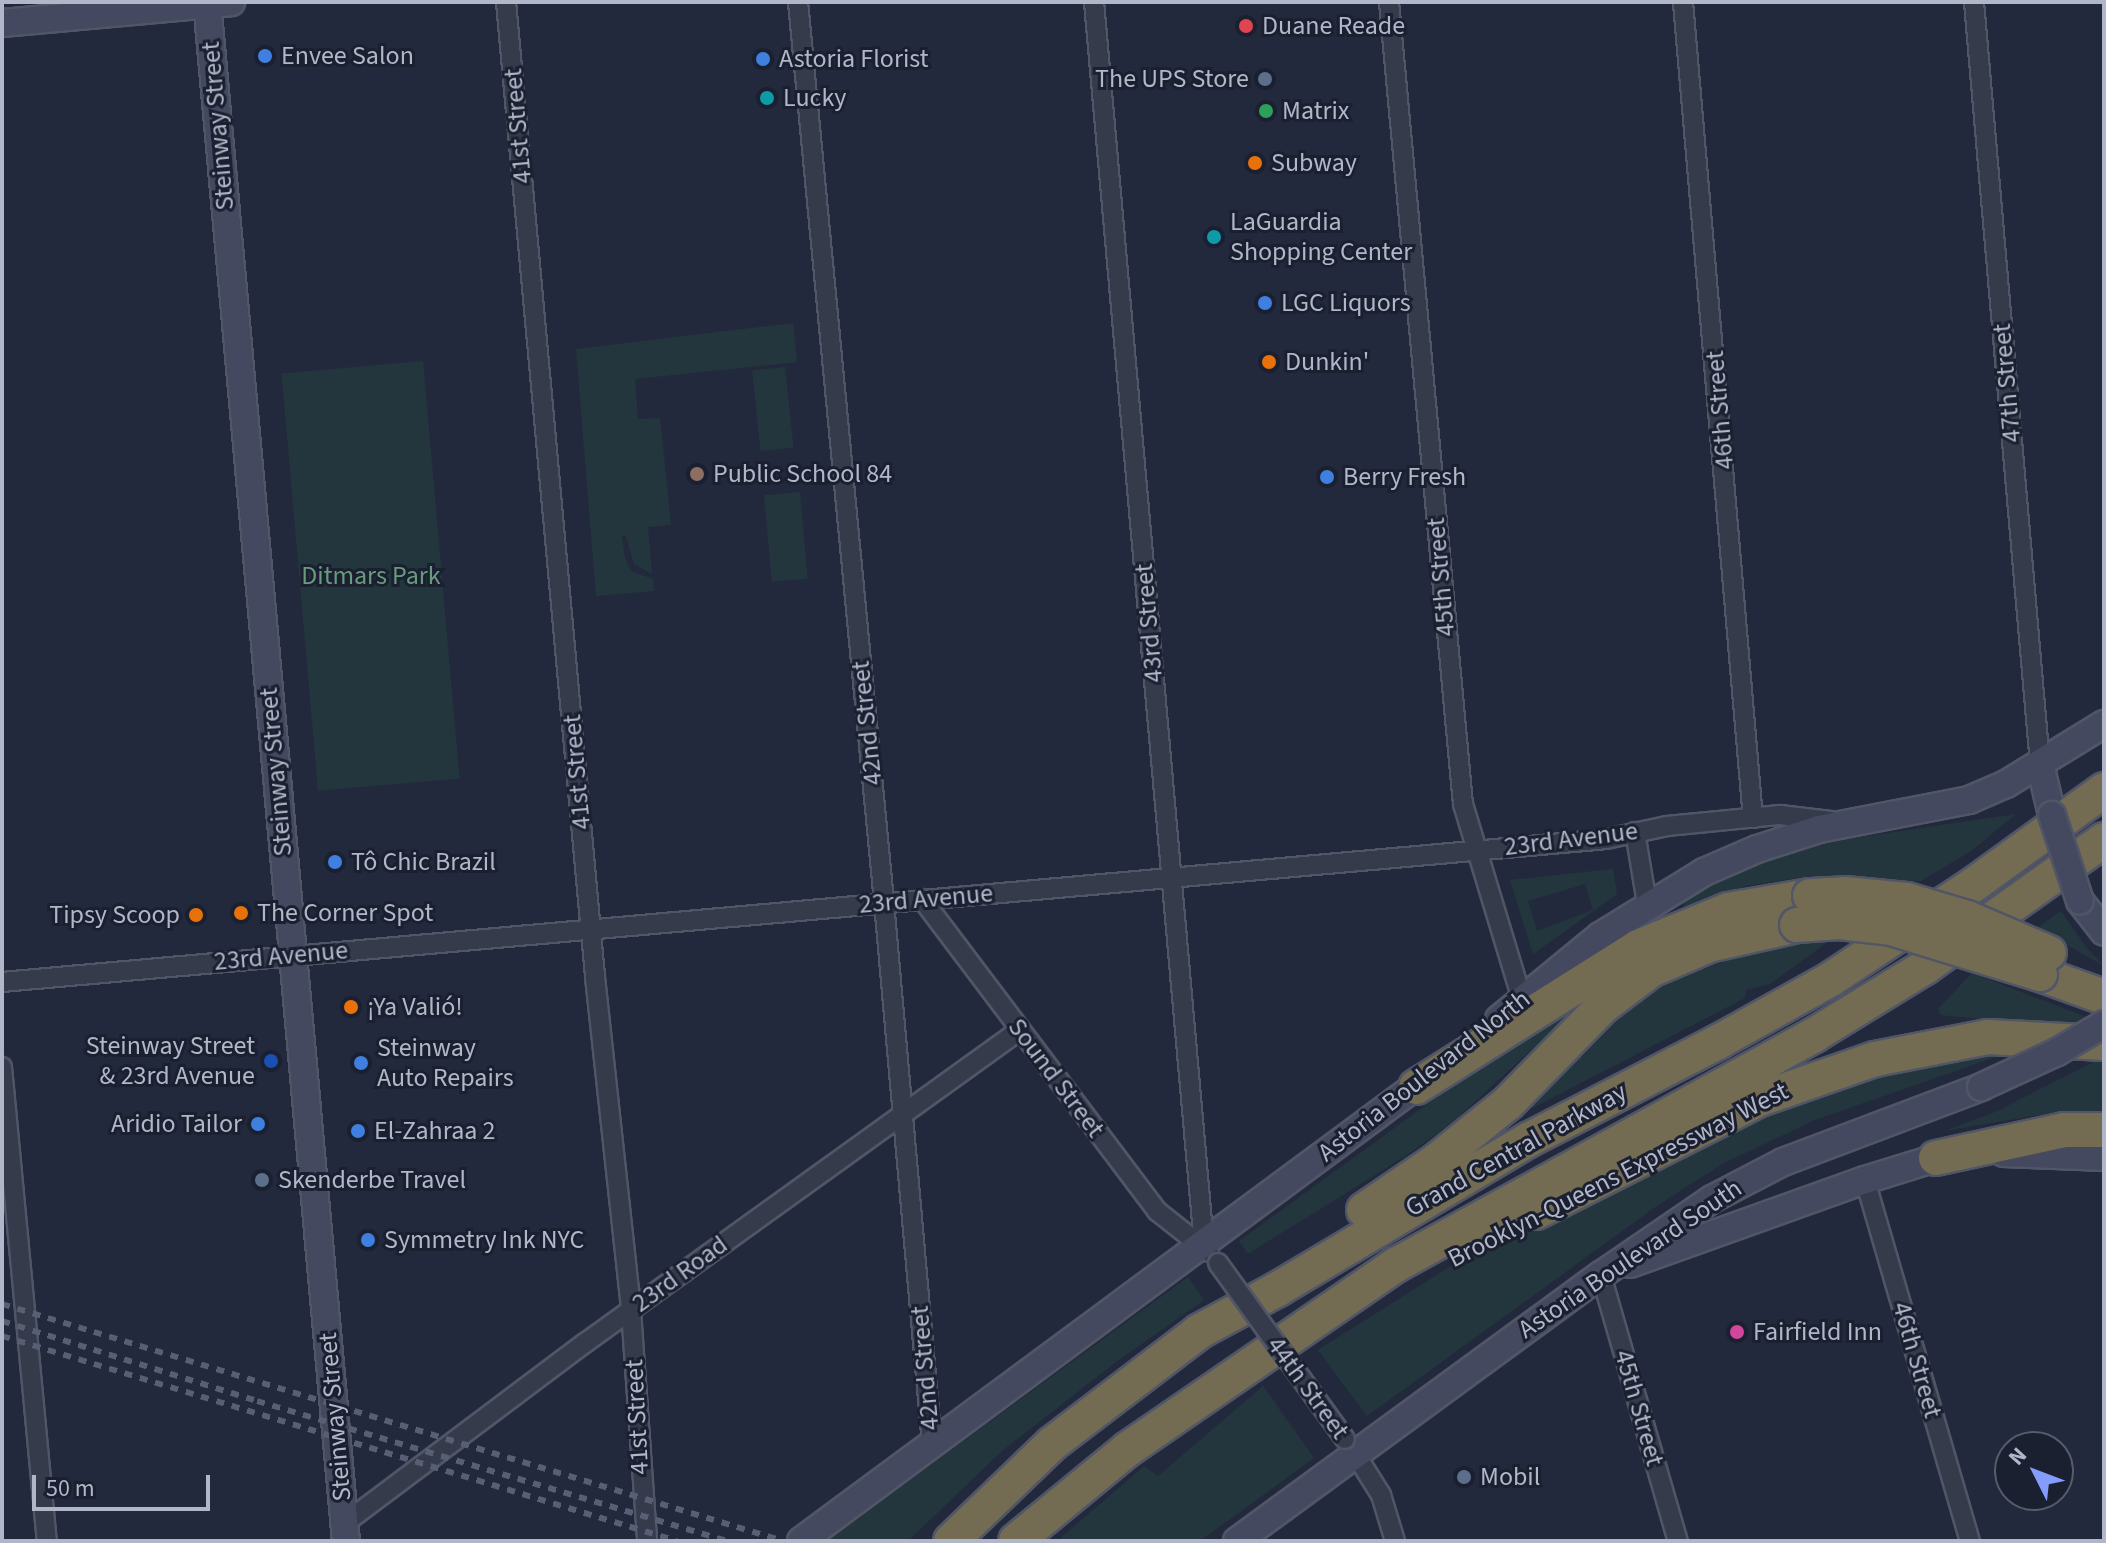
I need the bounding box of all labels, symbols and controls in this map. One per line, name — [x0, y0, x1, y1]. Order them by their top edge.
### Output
place label: Duane Reade — [1262, 10, 1405, 42]
marker: Duane Reade — [1237, 17, 1255, 35]
street label: Steinway Street — [195, 40, 241, 212]
place label: Envee Salon — [281, 40, 414, 72]
place label: Astoria Florist — [779, 43, 928, 75]
marker: Envee Salon — [256, 47, 274, 65]
marker: Astoria Florist — [754, 50, 772, 68]
place label: The UPS Store — [1095, 63, 1249, 95]
street label: 41st Street — [497, 67, 539, 185]
marker: The UPS Store — [1256, 70, 1274, 88]
place label: Lucky — [783, 82, 846, 114]
marker: Lucky — [758, 89, 776, 107]
place label: Matrix — [1282, 95, 1349, 127]
marker: Matrix — [1257, 102, 1275, 120]
place label: Subway — [1271, 147, 1357, 179]
marker: Subway — [1246, 154, 1264, 172]
place label: LaGuardia Shopping Center — [1230, 206, 1412, 268]
marker: LaGuardia Shopping Center — [1205, 228, 1223, 246]
place label: LGC Liquors — [1281, 287, 1411, 319]
marker: LGC Liquors — [1256, 294, 1274, 312]
street label: 47th Street — [1986, 322, 2028, 444]
place label: Dunkin' — [1285, 346, 1369, 378]
street label: 46th Street — [1699, 349, 1741, 471]
marker: Dunkin' — [1260, 353, 1278, 371]
place label: Public School 84 — [713, 458, 892, 490]
place label: Berry Fresh — [1343, 461, 1466, 493]
marker: Public School 84 — [688, 465, 706, 483]
marker: Berry Fresh — [1318, 468, 1336, 486]
street label: 45th Street — [1420, 516, 1462, 638]
park label: Ditmars Park — [301, 560, 441, 592]
street label: 43rd Street — [1128, 562, 1170, 684]
street label: 42nd Street — [845, 659, 889, 787]
street label: Steinway Street — [253, 686, 299, 858]
street label: 41st Street — [556, 713, 598, 831]
street label: 23rd Avenue — [1502, 815, 1640, 863]
place label: Tô Chic Brazil — [351, 846, 496, 878]
marker: Tô Chic Brazil — [326, 853, 344, 871]
street label: 23rd Avenue — [858, 878, 994, 920]
place label: The Corner Spot — [257, 897, 433, 929]
place label: Tipsy Scoop — [49, 899, 180, 931]
marker: The Corner Spot — [232, 904, 250, 922]
marker: Tipsy Scoop — [187, 906, 205, 924]
street label: 23rd Avenue — [213, 935, 349, 977]
street label: Astoria Boulevard North — [1312, 984, 1536, 1168]
place label: ¡Ya Valió! — [367, 991, 463, 1023]
marker: ¡Ya Valió! — [342, 998, 360, 1016]
street label: Sound Street — [1001, 1012, 1111, 1144]
place label: Steinway Street & 23rd Avenue — [86, 1030, 255, 1092]
place label: Steinway Auto Repairs — [377, 1032, 514, 1094]
marker: Steinway Street & 23rd Avenue — [262, 1052, 280, 1070]
marker: Steinway Auto Repairs — [352, 1054, 370, 1072]
street label: Brooklyn-Queens Expressway West — [1443, 1075, 1793, 1275]
street label: Grand Central Parkway — [1400, 1076, 1632, 1224]
place label: Aridio Tailor — [111, 1108, 242, 1140]
marker: Aridio Tailor — [249, 1115, 267, 1133]
place label: El-Zahraa 2 — [374, 1115, 495, 1147]
marker: El-Zahraa 2 — [349, 1122, 367, 1140]
place label: Skenderbe Travel — [278, 1164, 466, 1196]
marker: Skenderbe Travel — [253, 1171, 271, 1189]
street label: Astoria Boulevard South — [1512, 1173, 1748, 1345]
place label: Symmetry Ink NYC — [384, 1224, 584, 1256]
street label: 23rd Road — [626, 1229, 734, 1319]
marker: Symmetry Ink NYC — [359, 1231, 377, 1249]
street label: 46th Street — [1886, 1298, 1948, 1422]
street label: 42nd Street — [904, 1304, 946, 1432]
place label: Fairfield Inn — [1753, 1316, 1882, 1348]
marker: Fairfield Inn — [1728, 1323, 1746, 1341]
street label: Steinway Street — [312, 1331, 358, 1503]
street label: 44th Street — [1260, 1331, 1356, 1445]
street label: 45th Street — [1608, 1346, 1670, 1470]
street label: 41st Street — [618, 1359, 656, 1475]
north arrow — [1994, 1431, 2074, 1511]
text: N — [2001, 1440, 2034, 1472]
scale bar — [36, 1459, 214, 1509]
place label: Mobil — [1480, 1461, 1540, 1493]
marker: Mobil — [1455, 1468, 1473, 1486]
text: 50 m — [46, 1471, 95, 1506]

